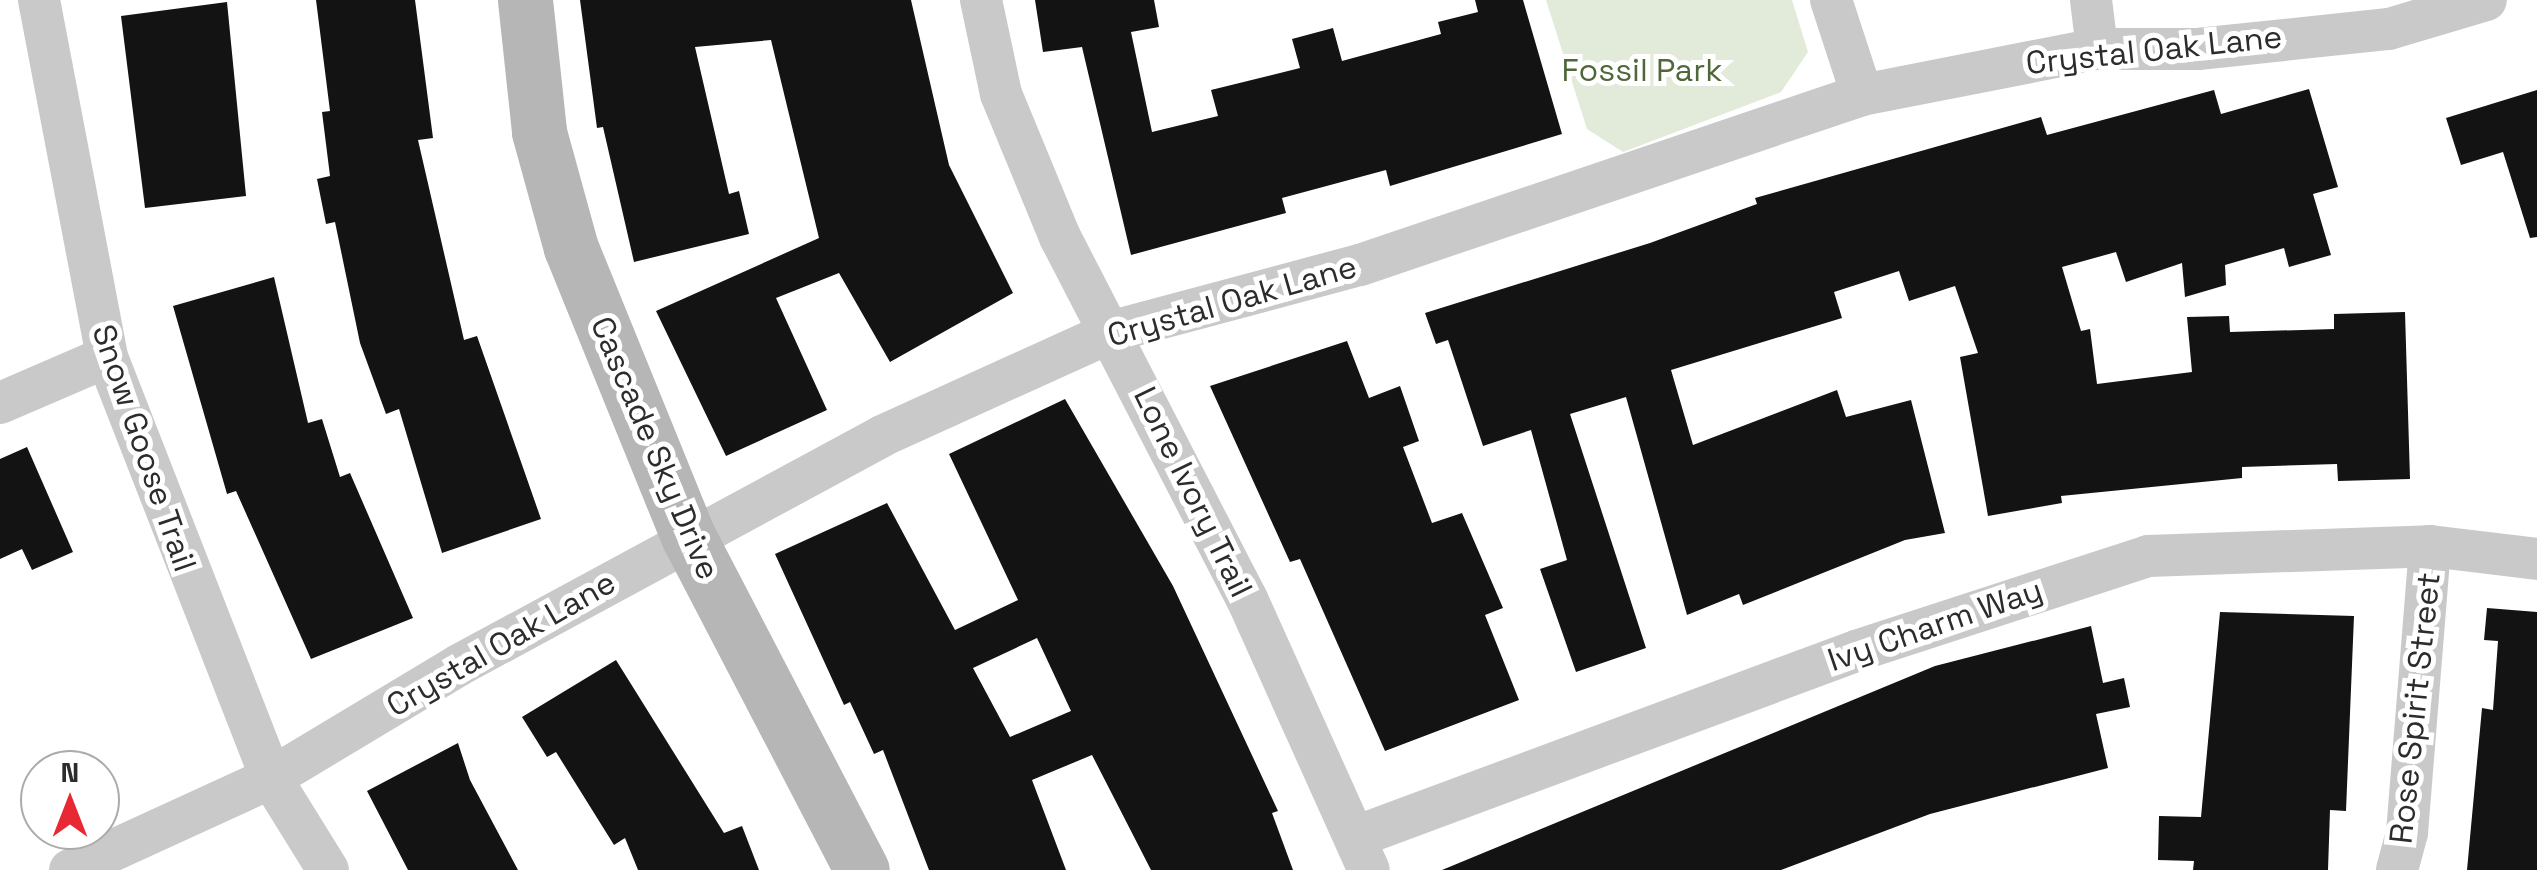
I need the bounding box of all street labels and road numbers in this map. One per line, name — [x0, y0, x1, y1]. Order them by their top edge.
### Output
street label: Crystal Oak Lane — [2024, 17, 2284, 83]
street label: Crystal Oak Lane — [1103, 247, 1361, 355]
street label: Cascade Sky Drive — [582, 311, 728, 585]
street label: Snow Goose Trail — [84, 319, 204, 577]
street label: Lone Ivory Trail — [1125, 380, 1261, 604]
street label: Crystal Oak Lane — [380, 563, 622, 725]
street label: Ivy Charm Way — [1823, 570, 2047, 680]
street label: Rose Spirit Street — [2382, 570, 2448, 846]

